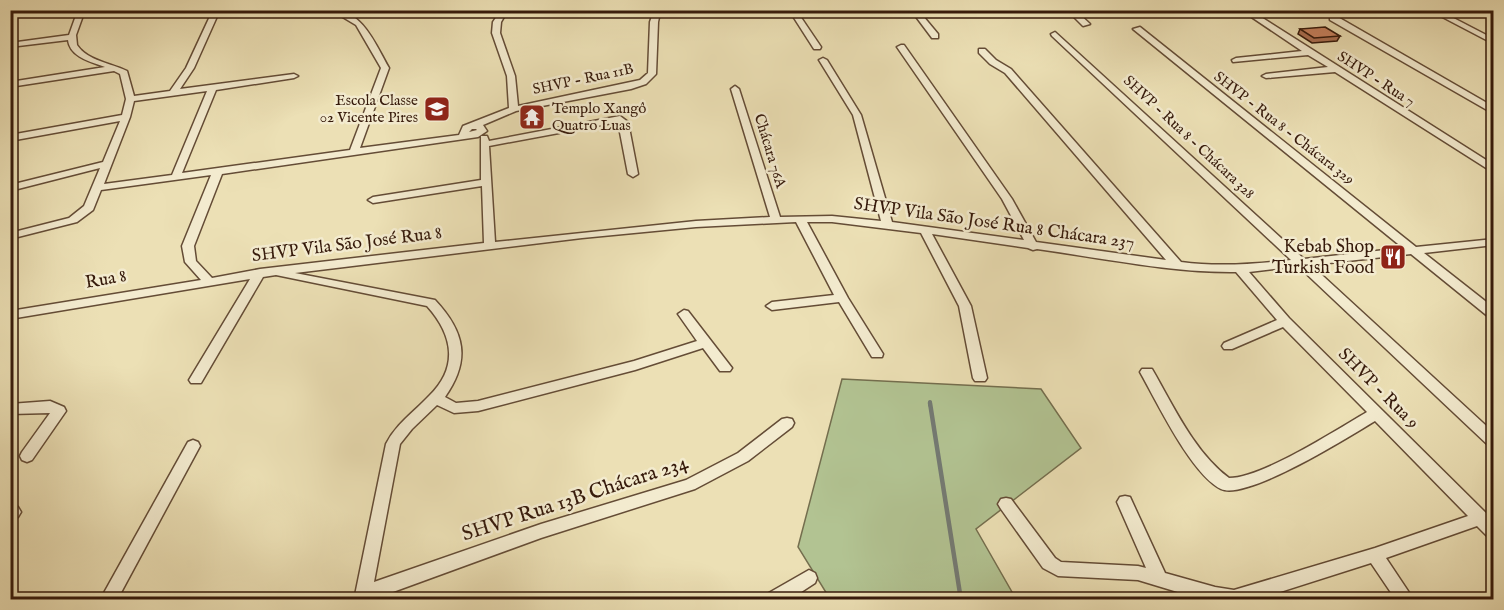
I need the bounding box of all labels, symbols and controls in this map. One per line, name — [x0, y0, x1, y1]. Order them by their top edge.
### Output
street label: SHVP - Rua 7 — [1334, 47, 1418, 111]
street label: SHVP - Rua 11B — [531, 59, 635, 99]
street label: SHVP - Rua 8 - Chácara 329 — [1210, 67, 1358, 189]
street label: SHVP - Rua 8 - Chácara 328 — [1119, 71, 1259, 203]
place label: Escola Classe 02 Vicente Pires — [320, 91, 418, 127]
school or university icon: Escola Classe 02 Vicente Pires — [422, 94, 452, 124]
place label: Templo Xangô Quatro Luas — [552, 99, 646, 135]
temple icon: Templo Xangô Quatro Luas — [517, 102, 547, 132]
street label: Chácara 76A — [750, 111, 791, 191]
street label: SHVP Vila São José Rua 8 Chácara 237 — [852, 193, 1136, 255]
street label: SHVP Vila São José Rua 8 — [251, 222, 443, 268]
place label: Kebab Shop Turkish Food — [1272, 236, 1374, 280]
restaurant icon: Kebab Shop Turkish Food — [1378, 242, 1408, 272]
street label: Rua 8 — [83, 265, 129, 295]
street label: SHVP - Rua 9 — [1333, 344, 1423, 434]
street label: SHVP Rua 13B Chácara 234 — [458, 449, 692, 548]

